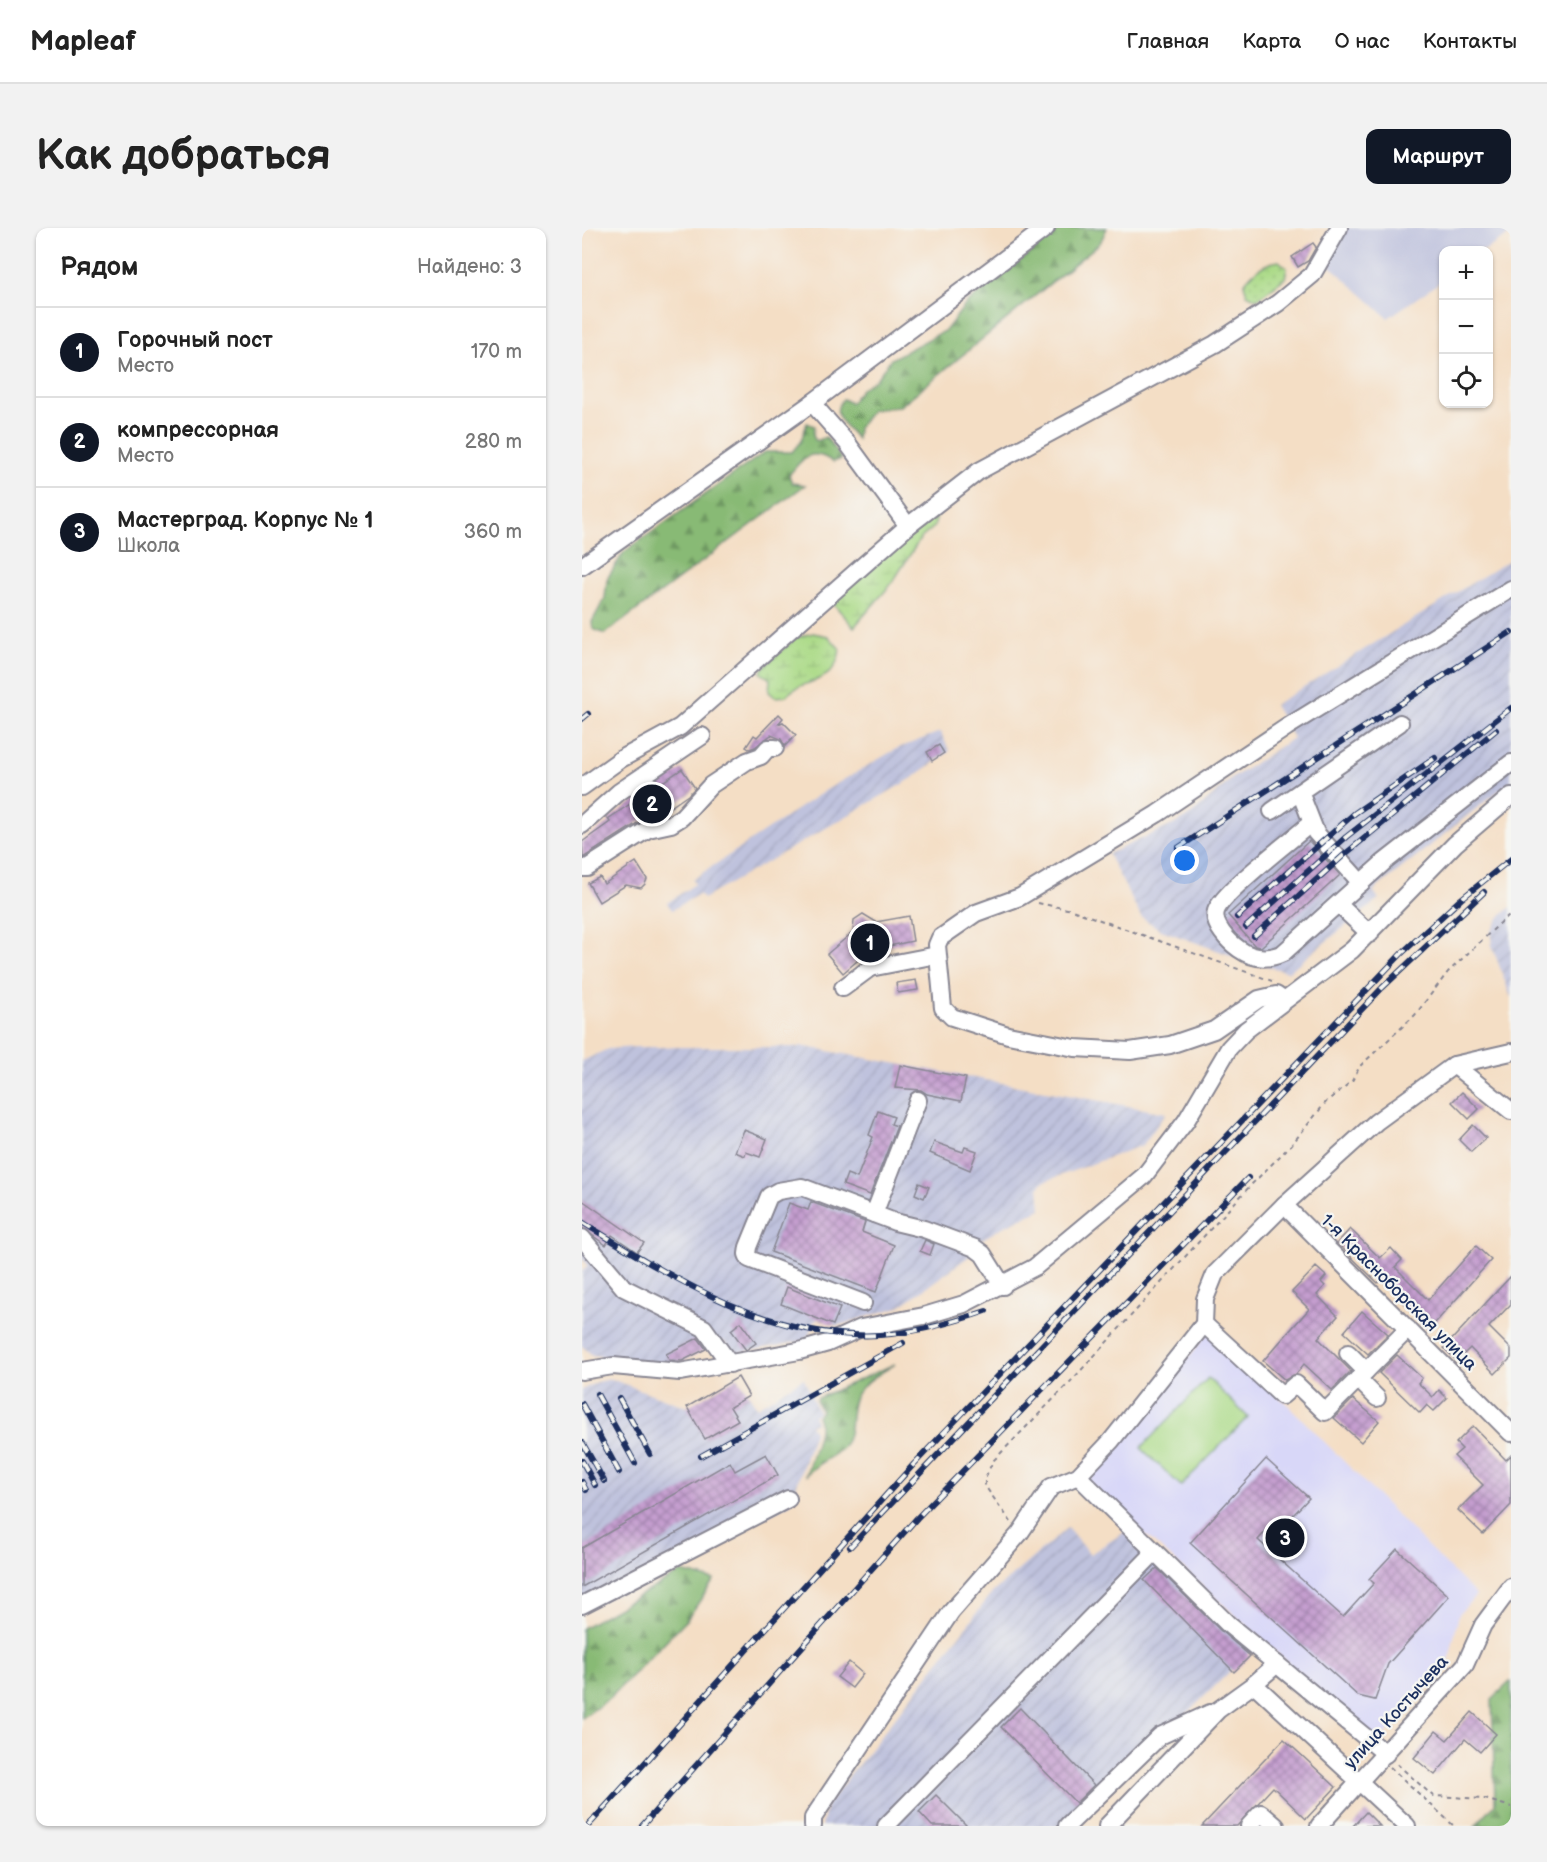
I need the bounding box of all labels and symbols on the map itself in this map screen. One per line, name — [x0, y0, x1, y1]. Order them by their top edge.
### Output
pin: 2 — [632, 782, 672, 826]
your location — [1170, 846, 1199, 875]
pin: 1 — [850, 920, 890, 966]
street label: 1-я Красноборская улица — [1316, 1210, 1481, 1375]
pin: 3 — [1266, 1516, 1304, 1560]
street label: улица Костычева — [1340, 1651, 1453, 1773]

